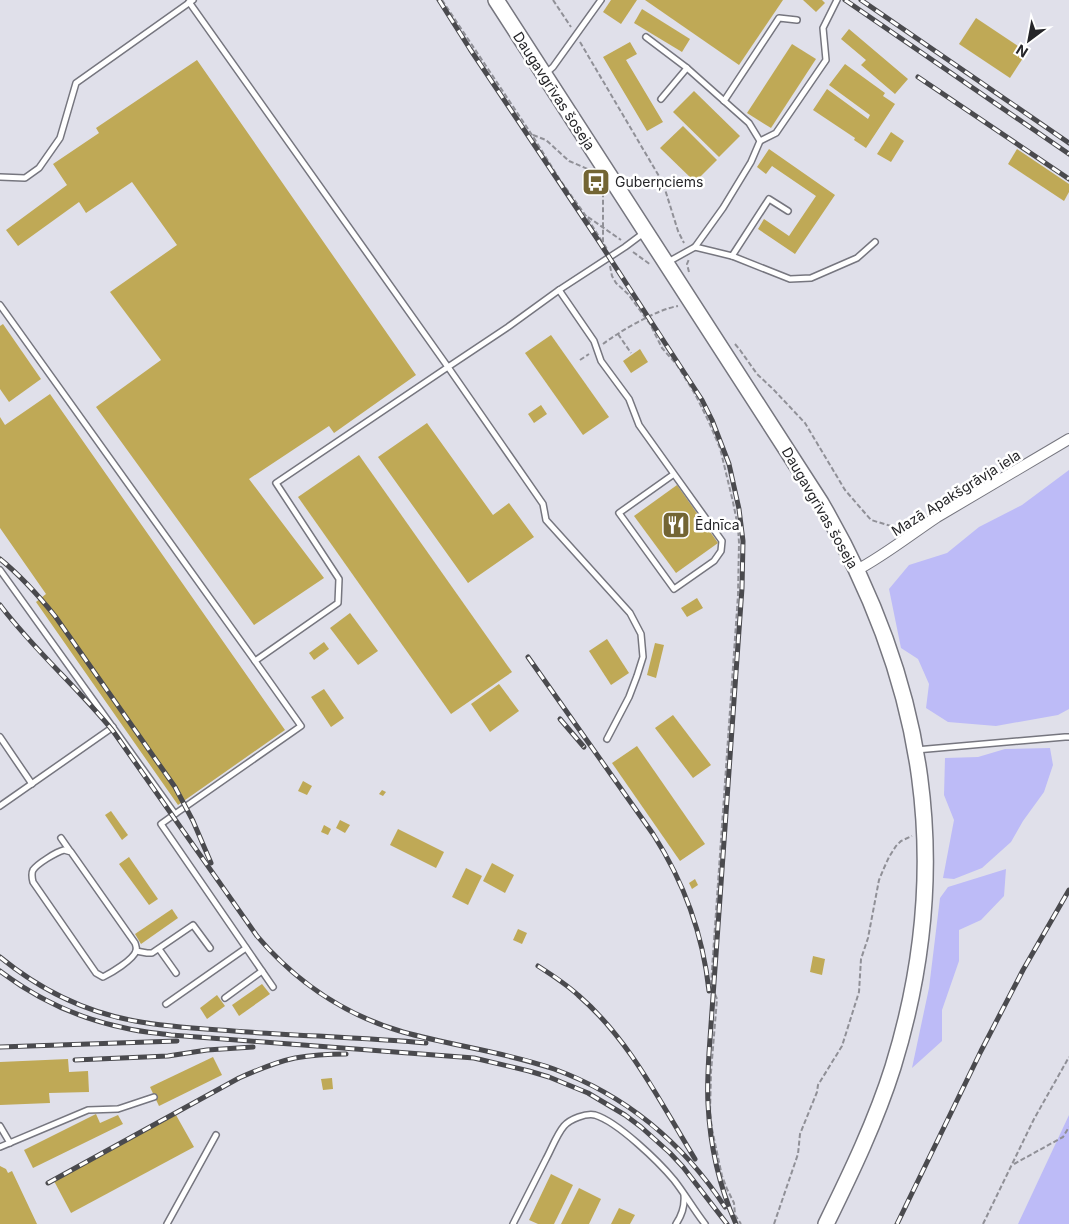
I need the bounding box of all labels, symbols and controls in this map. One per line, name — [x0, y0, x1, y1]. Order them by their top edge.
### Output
north arrow — [1004, 15, 1054, 65]
street label: Daugavgrīvas šoseja — [510, 28, 599, 153]
text: N — [1013, 41, 1031, 61]
bus stop icon: Guberņciems — [581, 167, 611, 197]
place label: Guberņciems — [615, 173, 703, 191]
street label: Daugavgrīvas šoseja — [779, 444, 862, 571]
street label: Mazā Apakšgrāvja iela — [888, 446, 1023, 539]
restaurant icon: Ēdnīca — [661, 510, 691, 540]
place label: Ēdnīca — [695, 516, 740, 533]

